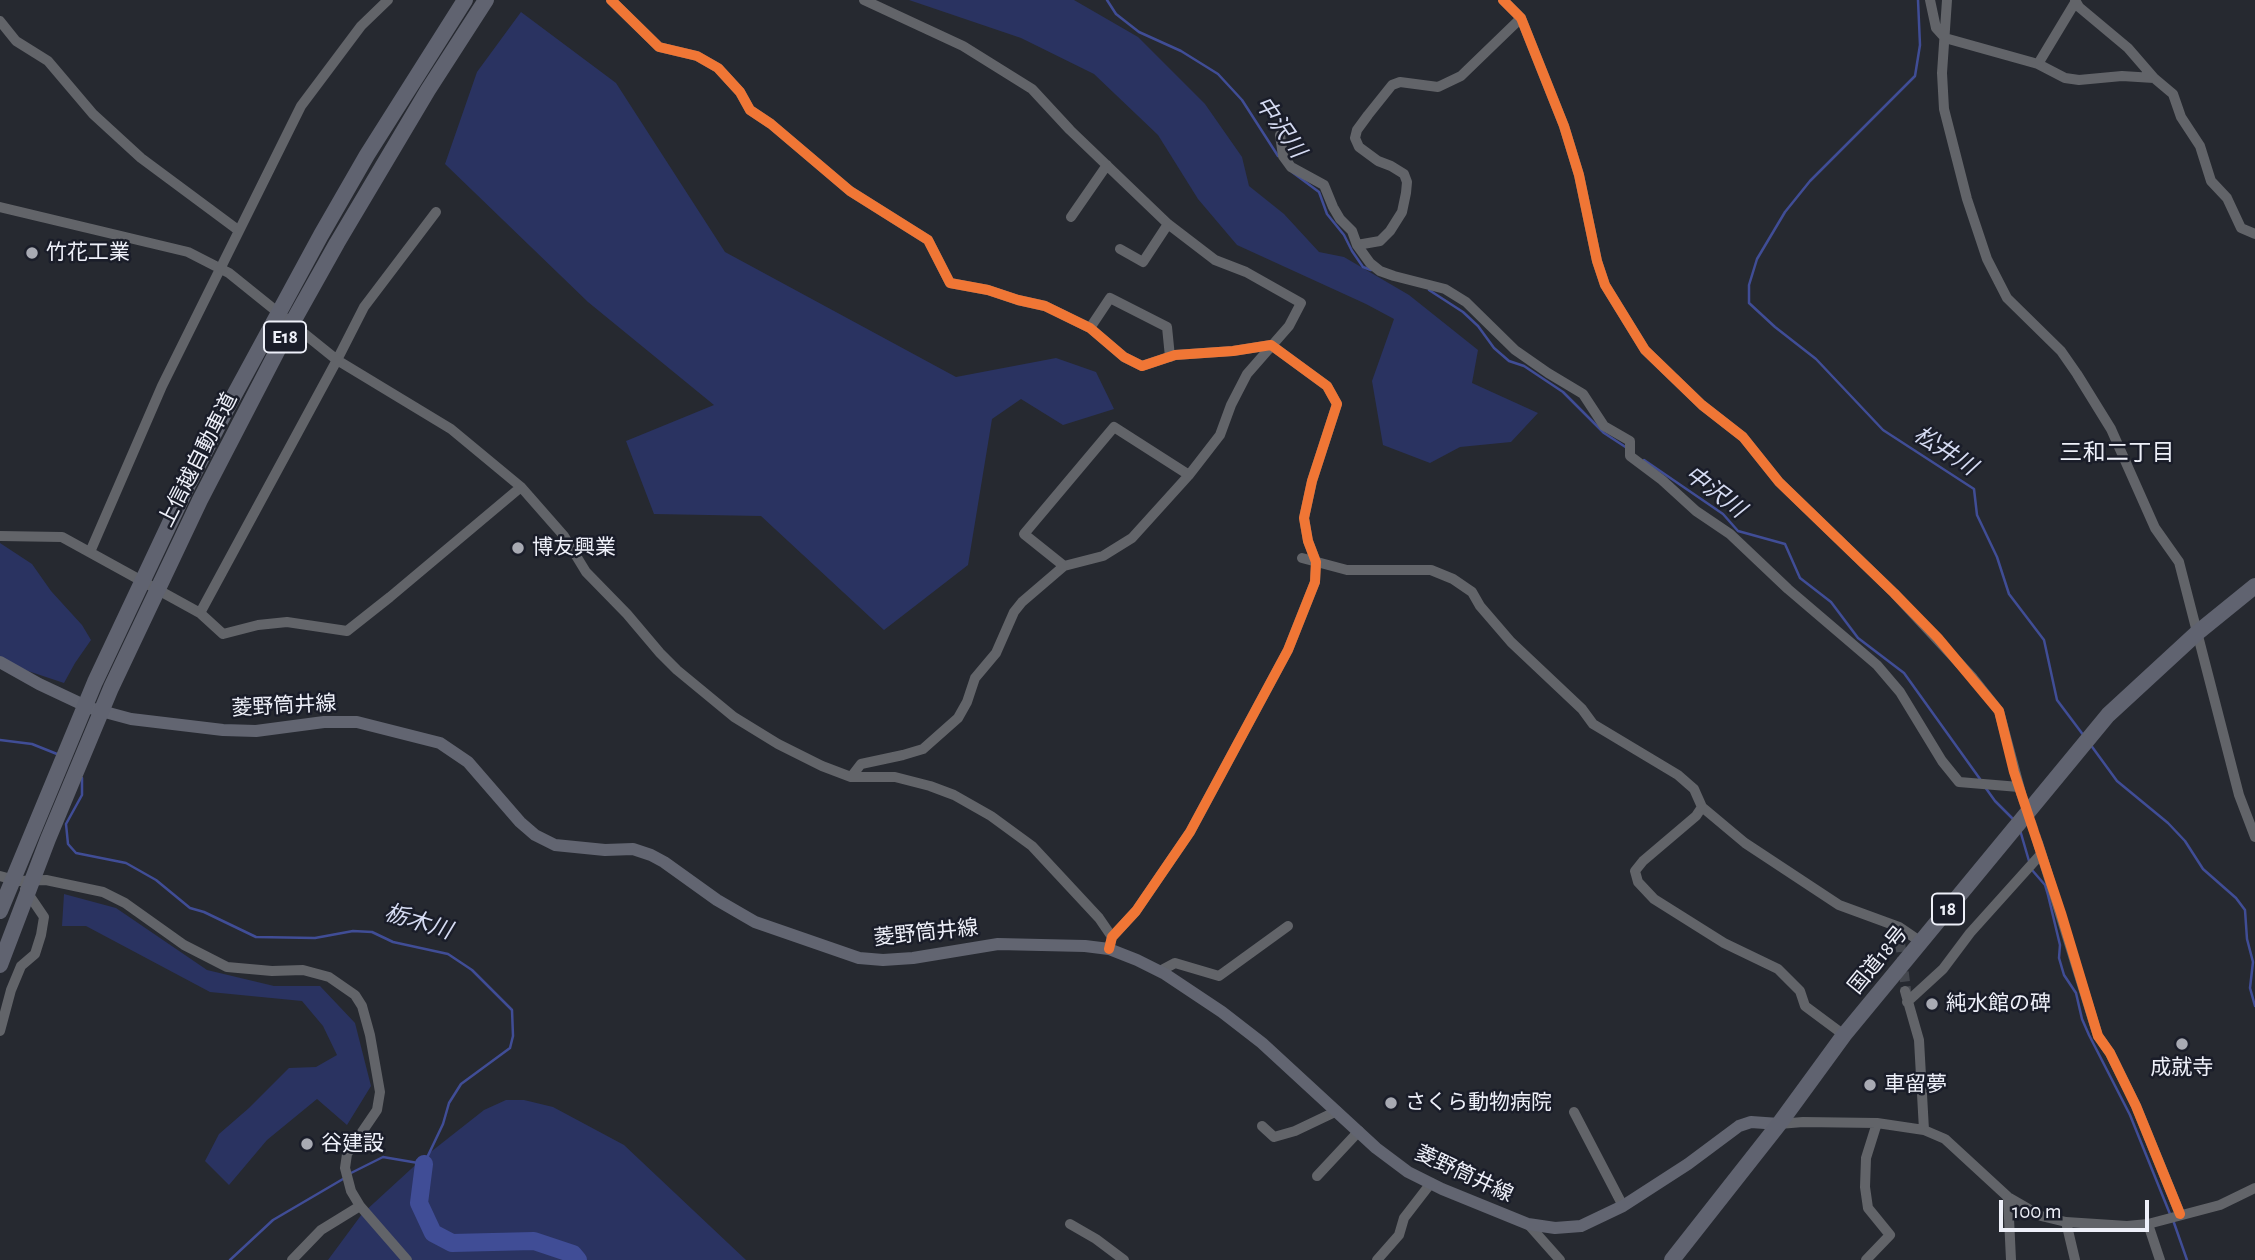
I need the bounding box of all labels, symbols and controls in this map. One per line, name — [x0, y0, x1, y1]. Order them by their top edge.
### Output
water label: 中沢川 — [1249, 91, 1311, 163]
place label: 竹花工業 — [46, 240, 130, 266]
marker: 竹花工業 — [24, 245, 40, 261]
road number: E18 — [264, 322, 306, 352]
street label: 上信越自動車道 — [153, 389, 243, 531]
water label: 松井川 — [1909, 421, 1981, 481]
district label: 三和二丁目 — [2060, 439, 2174, 467]
water label: 中沢川 — [1679, 460, 1751, 524]
place label: 博友興業 — [532, 535, 616, 561]
marker: 博友興業 — [510, 540, 526, 556]
street label: 菱野筒井線 — [231, 691, 337, 721]
road number: 18 — [1932, 894, 1964, 925]
water label: 栃木川 — [381, 899, 455, 945]
street label: 菱野筒井線 — [872, 915, 980, 951]
street label: 国道18号 — [1843, 921, 1913, 999]
place label: 純水館の碑 — [1946, 991, 2051, 1017]
marker: 純水館の碑 — [1924, 996, 1940, 1012]
marker: 成就寺 — [2174, 1036, 2190, 1052]
place label: 成就寺 — [2151, 1055, 2213, 1081]
place label: 車留夢 — [1884, 1072, 1947, 1098]
marker: 車留夢 — [1862, 1077, 1878, 1093]
place label: さくら動物病院 — [1405, 1090, 1552, 1116]
marker: さくら動物病院 — [1383, 1095, 1399, 1111]
place label: 谷建設 — [321, 1131, 384, 1157]
marker: 谷建設 — [299, 1136, 315, 1152]
street label: 菱野筒井線 — [1411, 1140, 1517, 1208]
scale bar — [2003, 1186, 2154, 1230]
text: 100 m — [2012, 1201, 2062, 1222]

